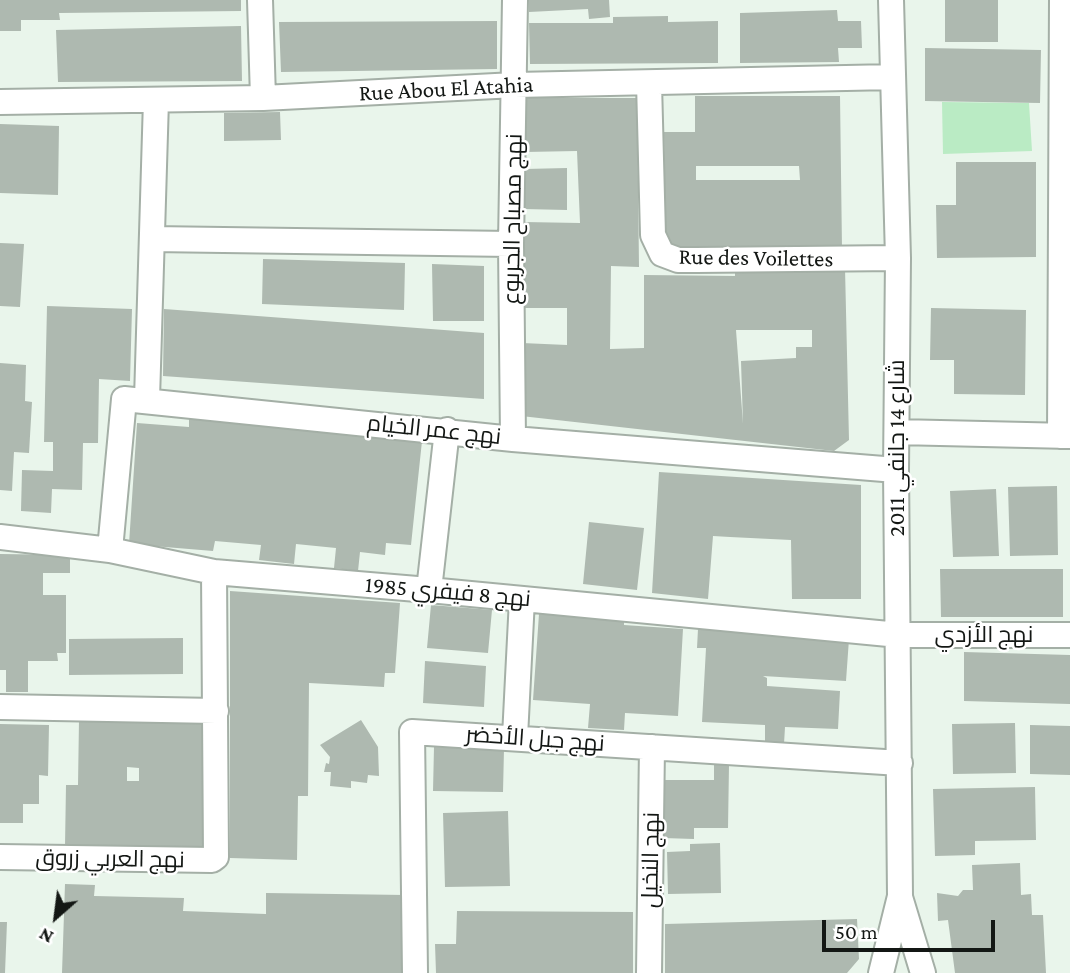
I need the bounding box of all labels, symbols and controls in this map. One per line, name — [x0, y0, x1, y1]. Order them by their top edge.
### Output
street label: Rue Abou El Atahia — [358, 71, 534, 107]
street label: نهج مصباح الجربوع — [498, 133, 528, 305]
street label: Rue des Voilettes — [678, 243, 834, 273]
street label: شارع 14 جانفي 2011 — [883, 360, 911, 536]
street label: نهج عمر الخيام — [366, 409, 502, 451]
street label: نهج 8 فيفري 1985 — [364, 571, 532, 613]
street label: نهج الأزدي — [935, 621, 1033, 649]
street label: نهج جبل الأخضر — [464, 720, 606, 758]
street label: نهج النخيل — [636, 812, 666, 908]
street label: نهج العربي زروق — [35, 844, 185, 874]
north arrow — [21, 882, 91, 952]
scale bar — [825, 906, 998, 950]
text: 50 m — [835, 920, 878, 944]
text: N — [35, 924, 57, 948]

